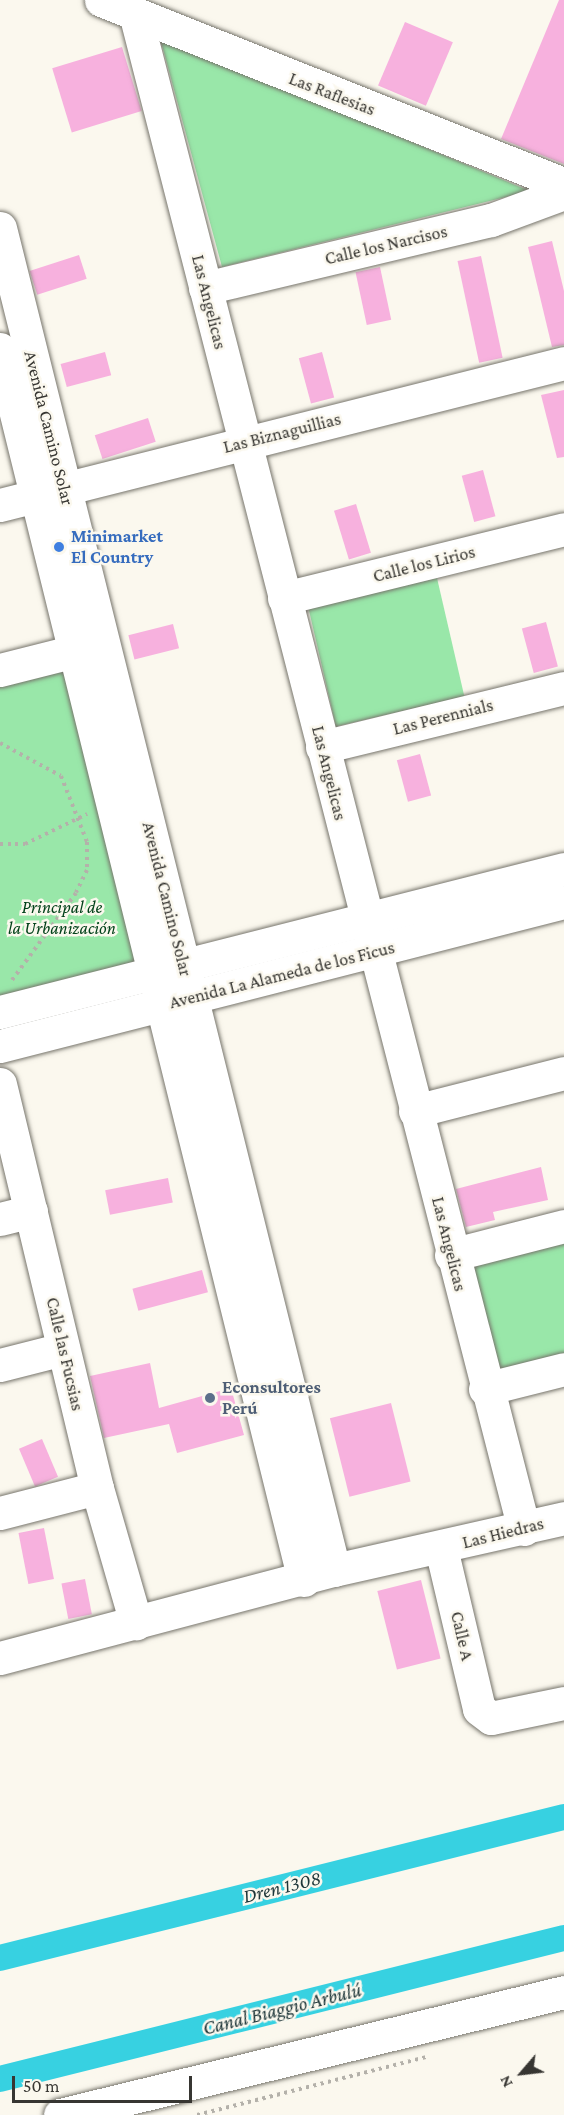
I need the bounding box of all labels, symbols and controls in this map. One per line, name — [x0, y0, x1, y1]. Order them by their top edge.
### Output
street label: Las Raflesias — [286, 68, 378, 120]
street label: Calle los Narcisos — [323, 220, 449, 270]
street label: Las Angelicas — [187, 253, 231, 351]
street label: Avenida Camino Solar — [19, 349, 79, 507]
street label: Las Biznaguillias — [221, 408, 343, 458]
place label: Minimarket El Country — [71, 526, 163, 568]
marker: Minimarket El Country — [52, 540, 66, 554]
street label: Calle los Lirios — [371, 541, 477, 587]
street label: Las Perennials — [391, 694, 495, 740]
street label: Las Angelicas — [307, 724, 351, 822]
street label: Avenida Camino Solar — [137, 820, 197, 978]
park label: Principal de la Urbanización — [8, 897, 116, 940]
street label: Avenida La Alameda de los Ficus — [167, 937, 397, 1013]
street label: Las Angelicas — [427, 1195, 471, 1293]
street label: Calle las Fucsias — [41, 1295, 89, 1413]
place label: Econsultores Perú — [222, 1377, 321, 1420]
marker: Econsultores Perú — [203, 1391, 217, 1405]
street label: Las Hiedras — [460, 1512, 546, 1554]
street label: Calle A — [446, 1609, 478, 1663]
water label: Dren 1308 — [240, 1866, 324, 1908]
water label: Canal Biaggio Arbulú — [200, 1978, 364, 2040]
north arrow — [492, 2043, 552, 2103]
scale bar — [15, 2064, 195, 2102]
text: N — [496, 2073, 516, 2090]
text: 50 m — [23, 2076, 60, 2096]

